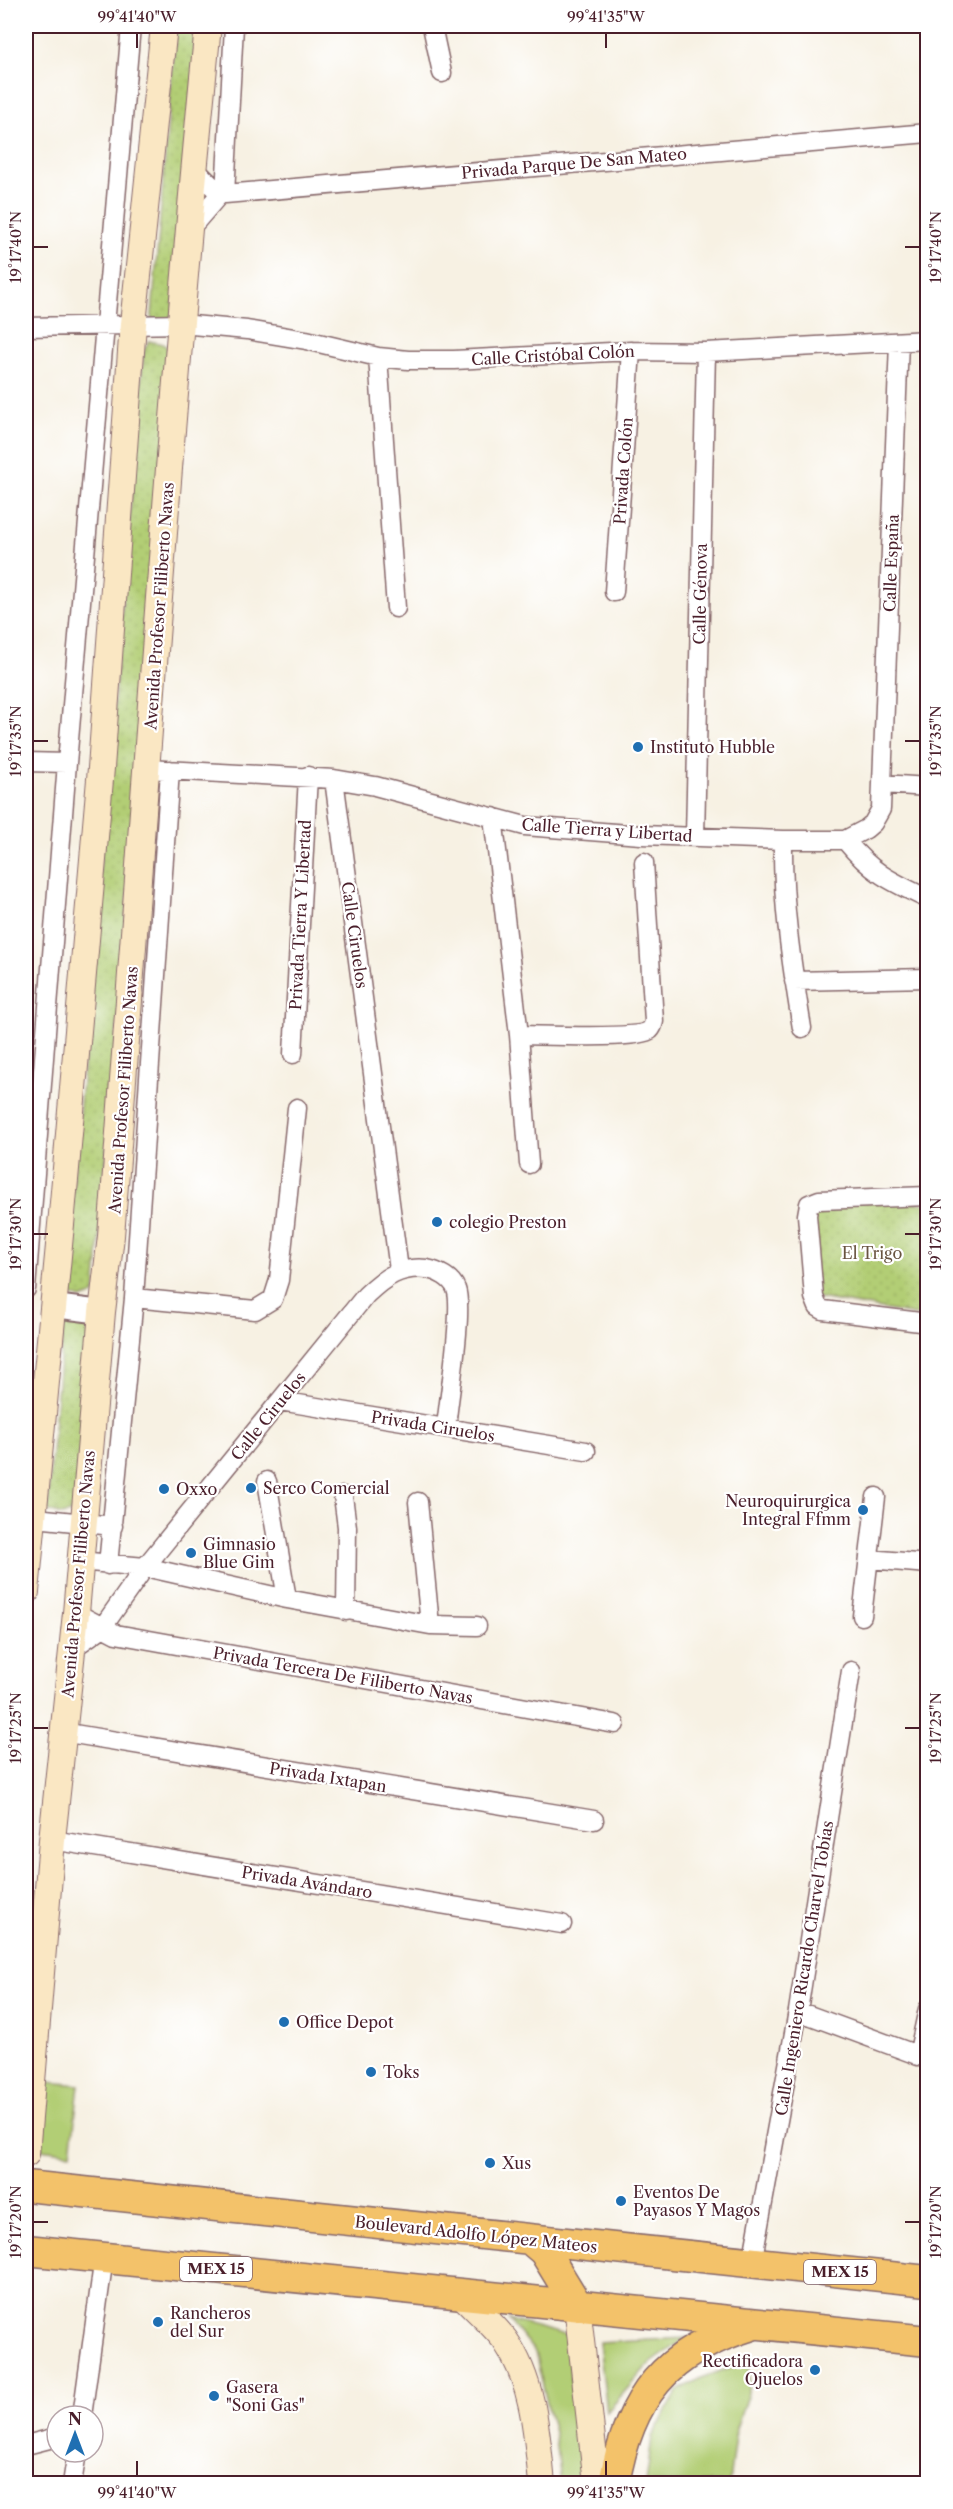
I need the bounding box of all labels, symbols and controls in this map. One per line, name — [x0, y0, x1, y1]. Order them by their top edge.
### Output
text: 99°41'40"W — [98, 7, 177, 26]
text: 99°41'35"W — [567, 7, 646, 26]
street label: Privada Parque De San Mateo — [460, 143, 688, 183]
text: 19°17'40"N — [6, 211, 25, 283]
text: 19°17'40"N — [926, 211, 945, 283]
street label: Calle Cristóbal Colón — [471, 341, 635, 369]
street label: Privada Colón — [609, 417, 637, 525]
street label: Avenida Profesor Filiberto Navas — [140, 481, 178, 732]
street label: Calle España — [879, 513, 903, 612]
street label: Calle Génova — [689, 543, 711, 645]
text: 19°17'35"N — [6, 705, 25, 777]
text: 19°17'35"N — [926, 705, 945, 777]
place label: Instituto Hubble — [650, 737, 775, 757]
marker: Instituto Hubble — [631, 740, 645, 754]
street label: Calle Tierra y Libertad — [521, 814, 693, 846]
street label: Privada Tierra Y Libertad — [285, 819, 315, 1011]
street label: Calle Ciruelos — [338, 880, 372, 990]
street label: Avenida Profesor Filiberto Navas — [104, 965, 142, 1216]
text: 19°17'30"N — [6, 1198, 25, 1270]
text: 19°17'30"N — [926, 1198, 945, 1270]
place label: colegio Preston — [449, 1212, 567, 1232]
marker: colegio Preston — [430, 1215, 444, 1229]
park label: El Trigo — [842, 1243, 902, 1263]
street label: Calle Ciruelos — [226, 1368, 310, 1464]
street label: Privada Ciruelos — [370, 1406, 496, 1446]
street label: Avenida Profesor Filiberto Navas — [57, 1449, 99, 1700]
place label: Serco Comercial — [263, 1478, 390, 1498]
place label: Oxxo — [176, 1479, 217, 1499]
marker: Serco Comercial — [244, 1481, 258, 1495]
marker: Oxxo — [157, 1482, 171, 1496]
place label: Neuroquirurgica Integral Ffmm — [725, 1491, 852, 1529]
marker: Neuroquirurgica Integral Ffmm — [856, 1503, 870, 1517]
place label: Gimnasio Blue Gim — [203, 1534, 276, 1572]
marker: Gimnasio Blue Gim — [184, 1546, 198, 1560]
street label: Privada Tercera De Filiberto Navas — [211, 1642, 475, 1708]
text: 19°17'25"N — [6, 1692, 25, 1764]
text: 19°17'25"N — [926, 1692, 945, 1764]
street label: Privada Ixtapan — [268, 1758, 388, 1796]
street label: Calle Ingeniero Ricardo Charvel Tobías — [771, 1819, 837, 2117]
street label: Privada Avándaro — [240, 1862, 374, 1902]
place label: Office Depot — [296, 2012, 394, 2032]
marker: Office Depot — [277, 2015, 291, 2029]
place label: Toks — [383, 2062, 419, 2082]
marker: Toks — [364, 2065, 378, 2079]
place label: Xus — [501, 2153, 531, 2173]
marker: Xus — [483, 2156, 497, 2170]
place label: Eventos De Payasos Y Magos — [633, 2182, 760, 2220]
text: 19°17'20"N — [6, 2185, 25, 2259]
text: 19°17'20"N — [926, 2185, 945, 2259]
marker: Eventos De Payasos Y Magos — [614, 2194, 628, 2208]
street label: Boulevard Adolfo López Mateos — [354, 2211, 598, 2257]
road number: MEX 15 — [180, 2257, 252, 2281]
road number: MEX 15 — [804, 2260, 876, 2284]
place label: Rancheros del Sur — [170, 2303, 251, 2341]
marker: Rancheros del Sur — [151, 2315, 165, 2329]
place label: Rectificadora Ojuelos — [702, 2351, 804, 2389]
marker: Rectificadora Ojuelos — [808, 2363, 822, 2377]
place label: Gasera "Soni Gas" — [226, 2377, 305, 2415]
marker: Gasera "Soni Gas" — [207, 2389, 221, 2403]
north arrow — [45, 2404, 105, 2464]
text: N — [68, 2409, 82, 2429]
text: 99°41'40"W — [98, 2483, 177, 2502]
text: 99°41'35"W — [567, 2483, 646, 2502]

